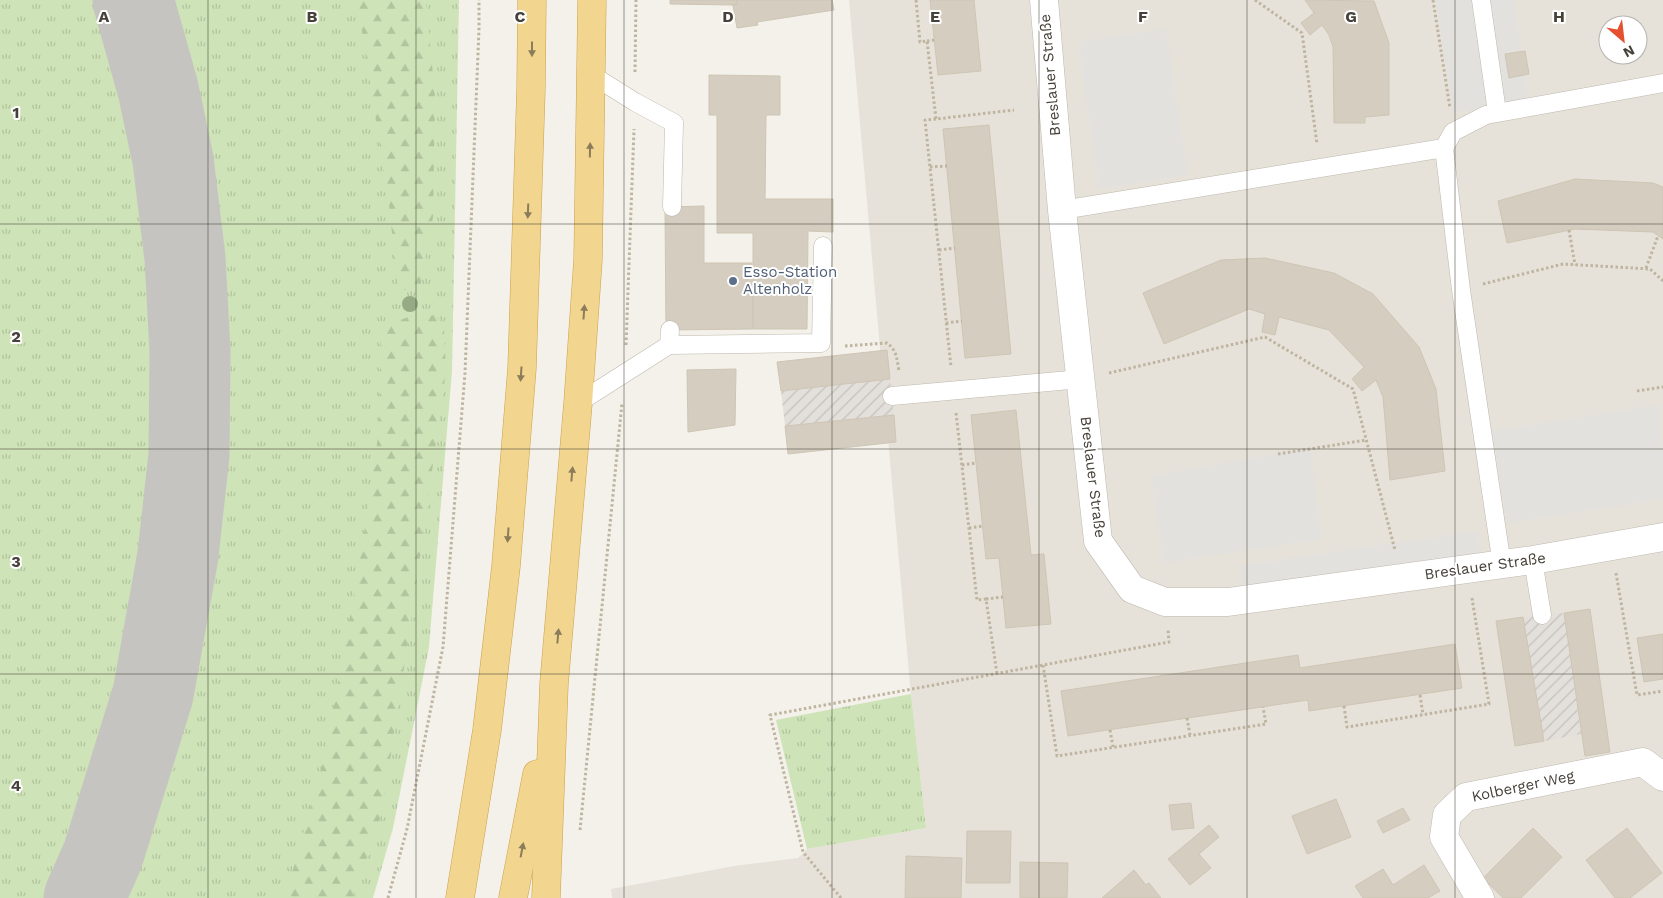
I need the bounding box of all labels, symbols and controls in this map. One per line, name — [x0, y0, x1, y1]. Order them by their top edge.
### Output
text: A — [99, 7, 110, 26]
text: B — [307, 7, 318, 26]
text: C — [515, 7, 526, 26]
text: D — [722, 7, 734, 26]
text: E — [930, 7, 940, 26]
text: F — [1138, 7, 1148, 26]
text: G — [1345, 7, 1357, 26]
text: H — [1553, 7, 1565, 26]
street label: Breslauer Straße — [1036, 13, 1064, 137]
north arrow — [1598, 15, 1648, 65]
one-way arrow — [528, 41, 536, 57]
text: N — [1621, 42, 1637, 61]
text: 1 — [13, 103, 19, 122]
one-way arrow — [586, 141, 594, 157]
one-way arrow — [523, 203, 531, 219]
place label: Esso-Station Altenholz — [743, 263, 837, 298]
marker: Esso-Station Altenholz — [727, 275, 739, 287]
one-way arrow — [581, 304, 589, 320]
text: 2 — [11, 327, 21, 346]
one-way arrow — [517, 366, 525, 382]
street label: Breslauer Straße — [1077, 415, 1109, 539]
one-way arrow — [568, 466, 576, 482]
one-way arrow — [504, 528, 512, 544]
street label: Breslauer Straße — [1423, 549, 1547, 583]
text: 3 — [11, 552, 21, 571]
one-way arrow — [555, 628, 563, 644]
street label: Kolberger Weg — [1470, 766, 1576, 806]
text: 4 — [11, 776, 21, 795]
one-way arrow — [519, 842, 527, 858]

